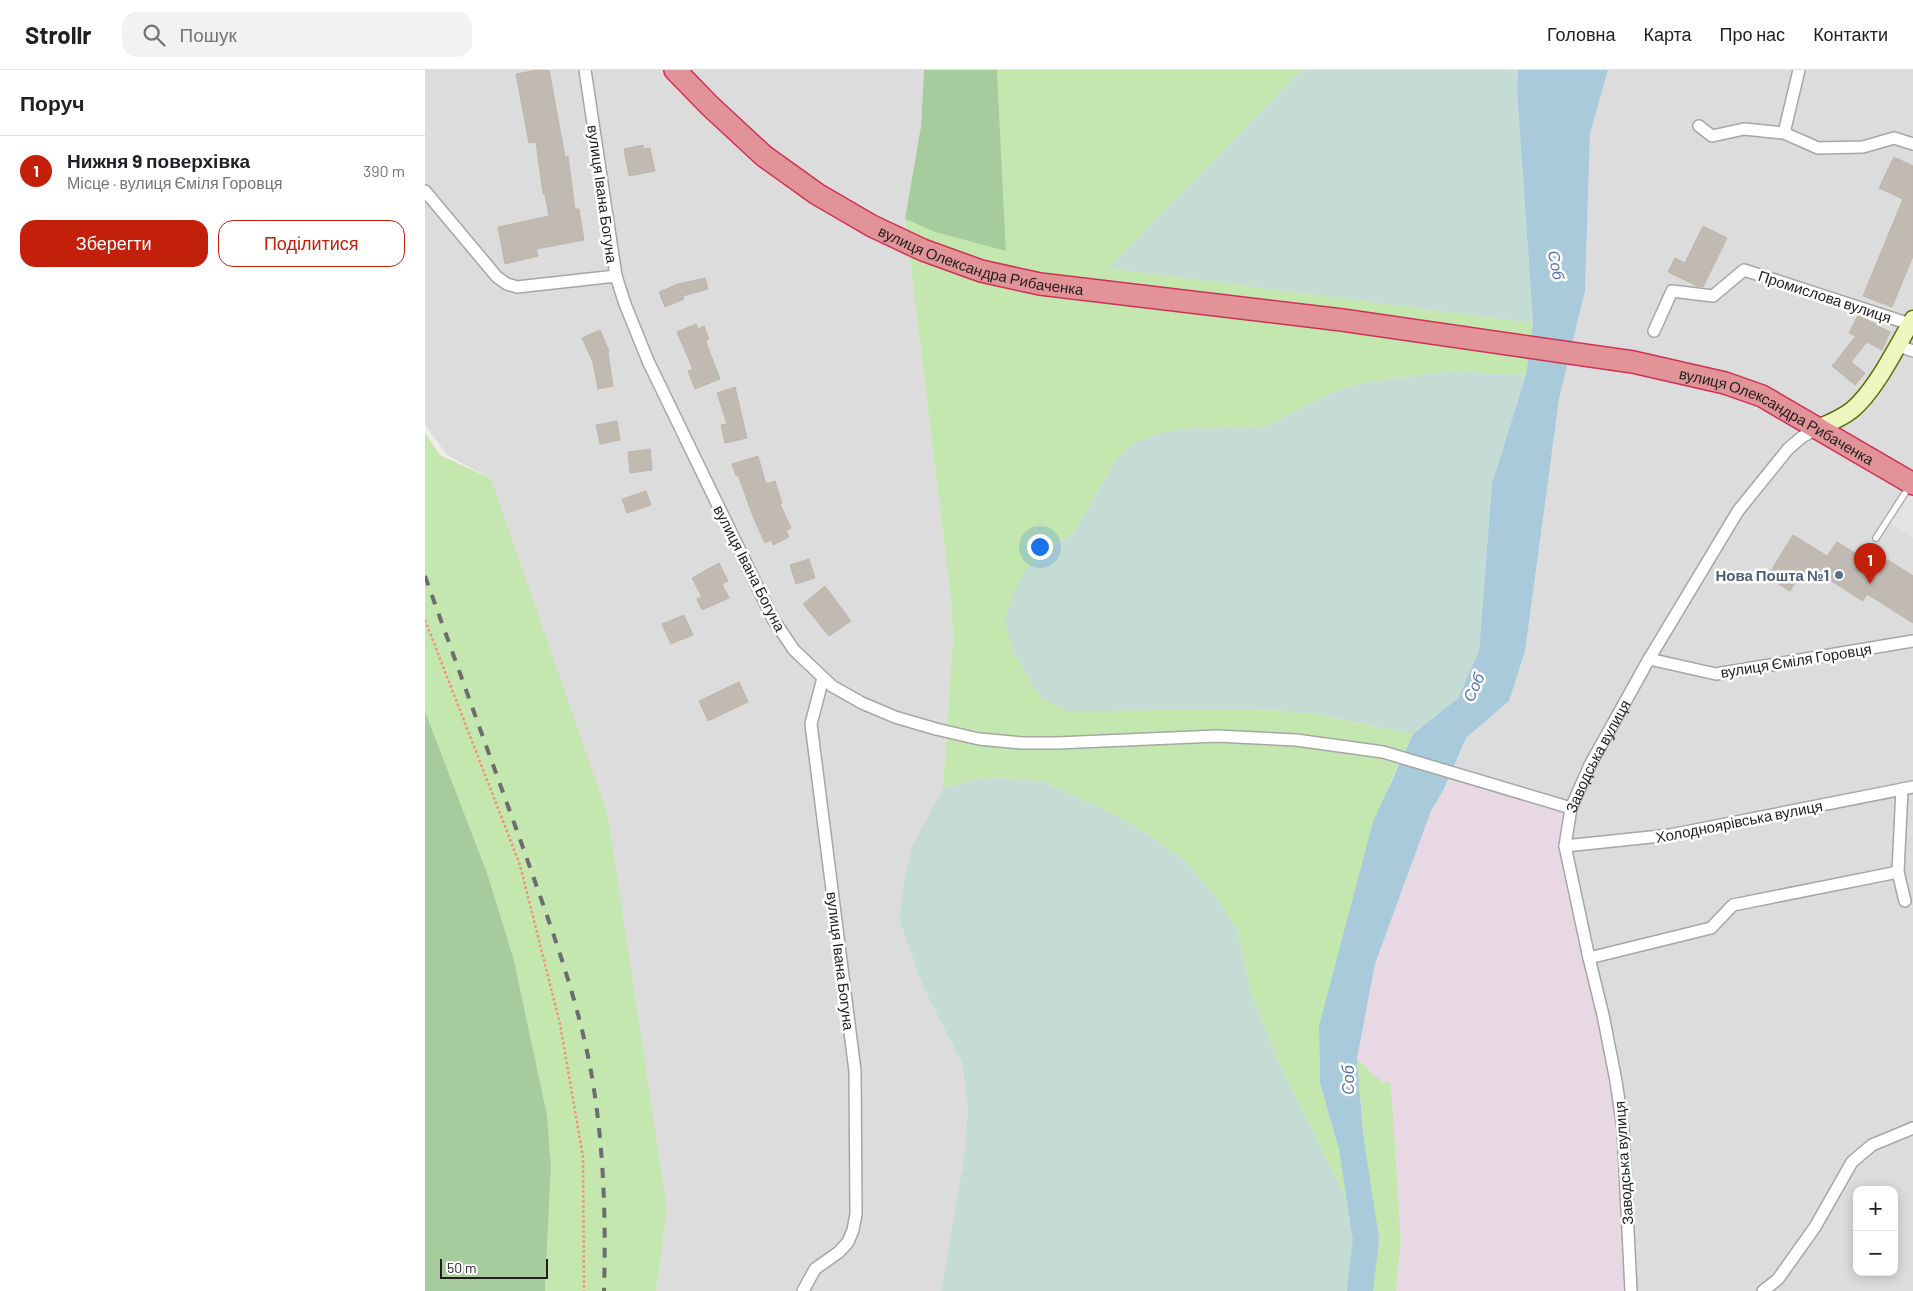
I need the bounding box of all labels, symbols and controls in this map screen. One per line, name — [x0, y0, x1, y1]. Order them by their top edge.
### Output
search box — [122, 12, 472, 57]
text: Strollr — [25, 20, 92, 49]
icon: search — [140, 21, 168, 49]
text: Пошук — [180, 23, 237, 46]
text: Головна — [1547, 23, 1615, 45]
text: Карта — [1643, 23, 1692, 45]
text: Про нас — [1720, 23, 1785, 45]
text: Контакти — [1813, 23, 1888, 45]
text: Поруч — [20, 90, 84, 115]
street label: вулиця Івана Богуна — [584, 124, 622, 265]
text: Нижня 9 поверхівка — [67, 149, 250, 172]
text: 1 — [33, 161, 39, 180]
text: 390 m — [363, 161, 405, 180]
text: Місце · вулиця Єміля Горовця — [67, 173, 283, 192]
button: Зберегти — [20, 220, 208, 267]
button: Поділитися — [218, 220, 405, 267]
street label: вулиця Олександра Рибаченка — [876, 221, 1085, 298]
water label: Соб — [1545, 249, 1569, 282]
street label: Промислова вулиця — [1756, 266, 1894, 326]
street label: вулиця Олександра Рибаченка — [1678, 364, 1878, 469]
street label: вулиця Івана Богуна — [710, 502, 790, 635]
your location — [1027, 534, 1053, 560]
pin: 1 — [1854, 543, 1886, 584]
place label: Нова Пошта №1 — [1715, 566, 1829, 584]
marker: Нова Пошта №1 — [1833, 569, 1845, 581]
street label: вулиця Єміля Горовця — [1719, 639, 1873, 681]
water label: Соб — [1458, 669, 1488, 704]
street label: Заводська вулиця — [1561, 696, 1634, 815]
street label: Холодноярівська вулиця — [1654, 796, 1824, 846]
street label: вулиця Івана Богуна — [824, 891, 859, 1032]
water label: Соб — [1338, 1064, 1357, 1095]
street label: Заводська вулиця — [1610, 1100, 1636, 1226]
map controls — [1853, 1186, 1898, 1276]
button: + — [1853, 1186, 1898, 1231]
button: − — [1853, 1231, 1898, 1276]
scale bar — [440, 1256, 547, 1279]
text: 50 m — [447, 1259, 476, 1276]

